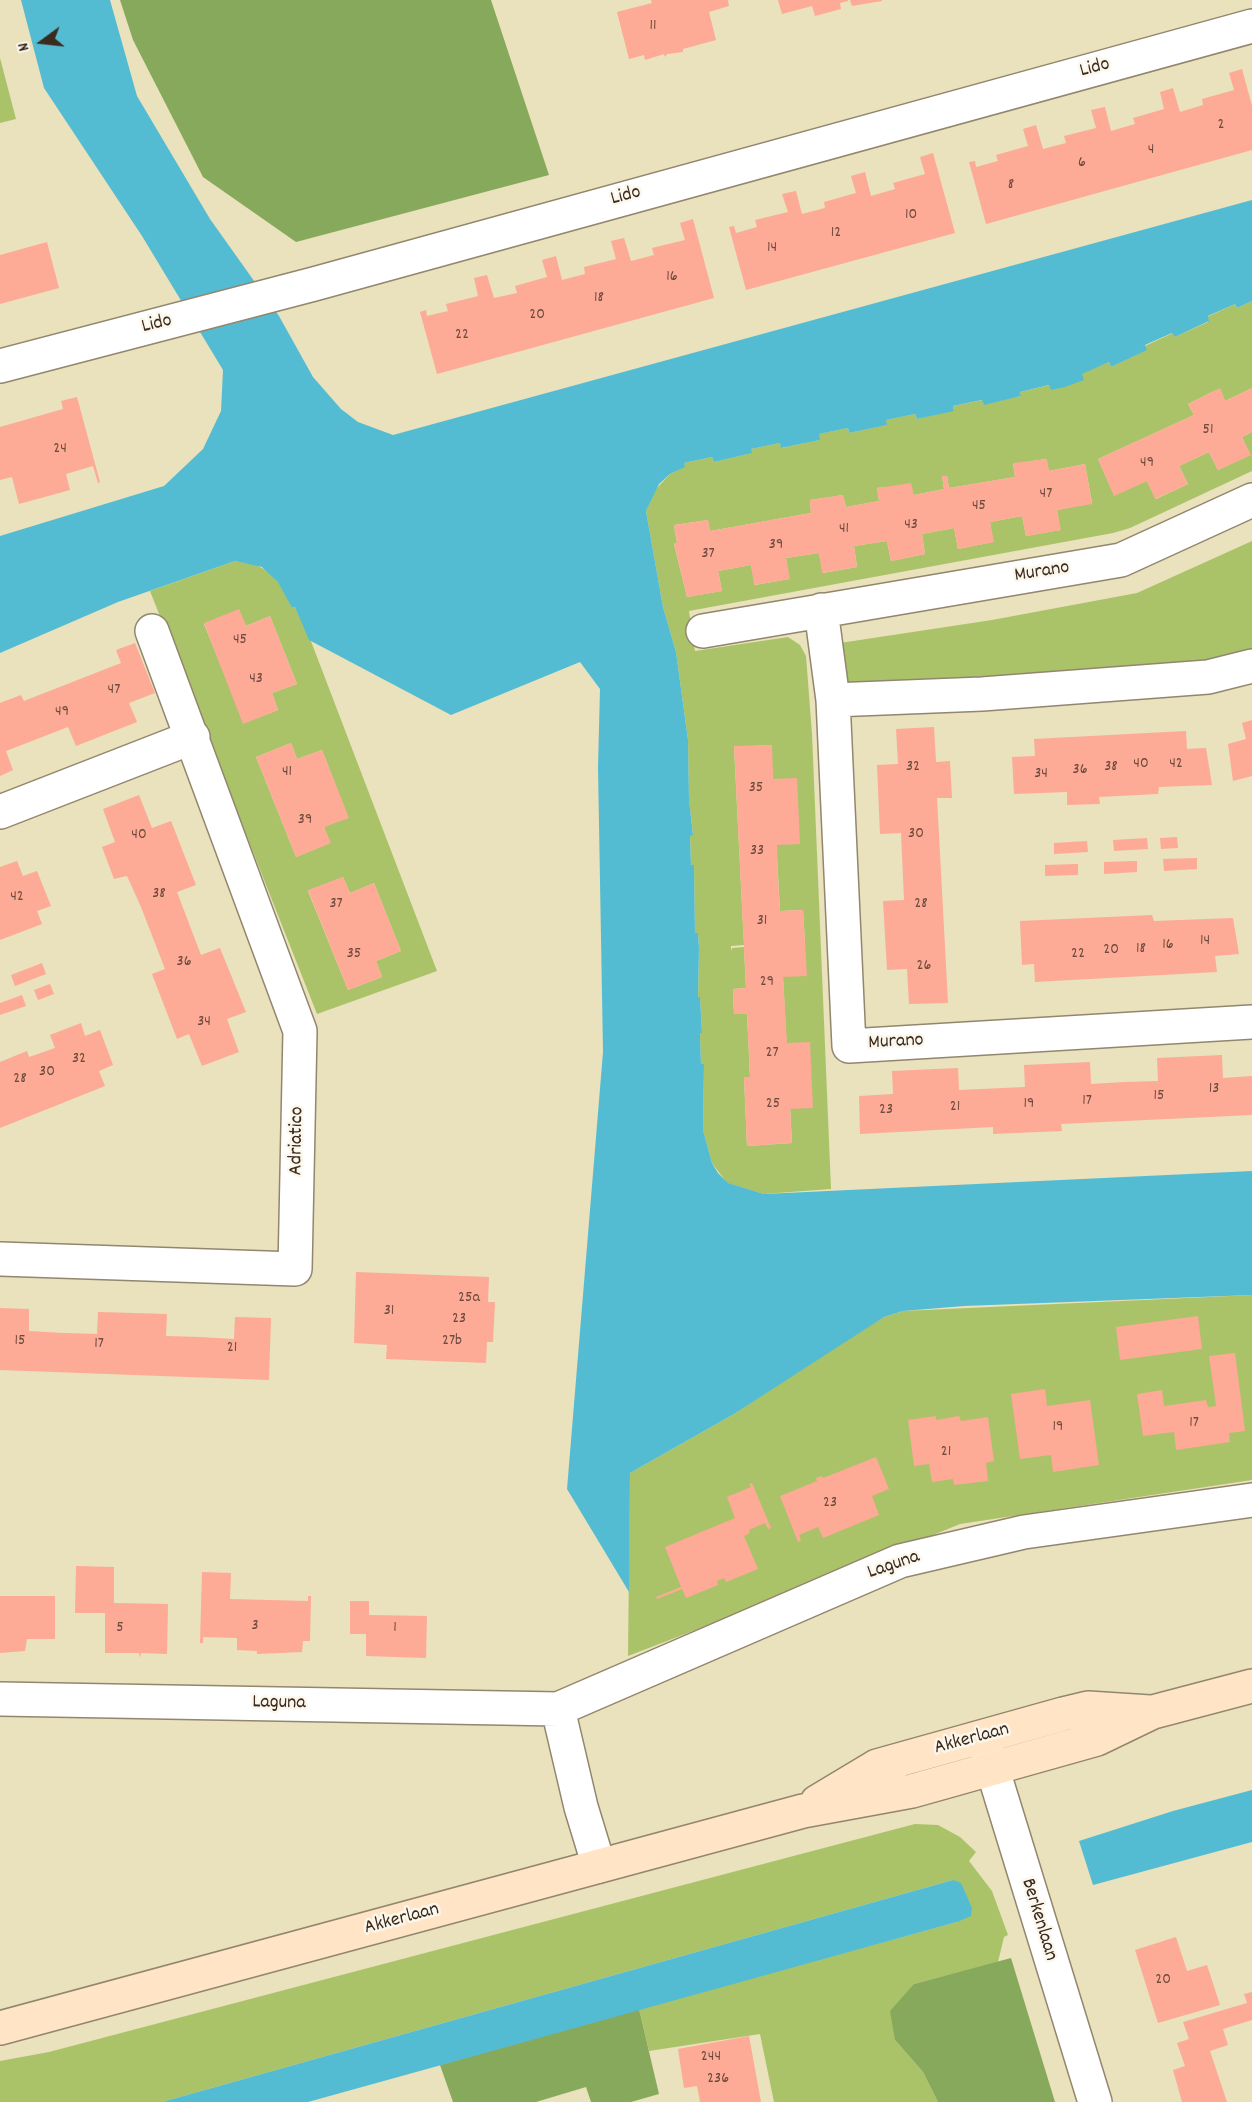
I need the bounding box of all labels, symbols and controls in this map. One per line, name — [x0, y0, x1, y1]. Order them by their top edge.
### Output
north arrow — [12, 12, 72, 72]
house number: 11 — [649, 17, 657, 37]
text: N — [12, 40, 36, 54]
street label: Lido — [1077, 54, 1113, 84]
house number: 2 — [1218, 116, 1224, 136]
house number: 4 — [1148, 141, 1154, 161]
house number: 6 — [1078, 154, 1086, 174]
house number: 8 — [1008, 176, 1014, 196]
street label: Lido — [608, 182, 644, 212]
house number: 10 — [905, 206, 917, 226]
house number: 12 — [831, 224, 841, 244]
house number: 14 — [767, 239, 777, 259]
house number: 16 — [666, 268, 678, 288]
house number: 18 — [594, 289, 604, 309]
house number: 20 — [529, 306, 545, 326]
street label: Lido — [139, 310, 175, 340]
house number: 22 — [455, 326, 469, 346]
house number: 51 — [1203, 421, 1213, 441]
house number: 24 — [53, 440, 67, 460]
house number: 49 — [1140, 454, 1154, 474]
house number: 47 — [1040, 485, 1052, 505]
house number: 45 — [972, 497, 986, 517]
house number: 43 — [904, 516, 918, 536]
house number: 41 — [839, 520, 849, 540]
house number: 39 — [769, 536, 783, 556]
house number: 37 — [701, 545, 715, 565]
street label: Murano — [1013, 557, 1071, 589]
house number: 45 — [233, 631, 247, 651]
house number: 43 — [249, 670, 263, 690]
house number: 47 — [108, 681, 120, 701]
house number: 49 — [55, 703, 69, 723]
house number: 40 — [1133, 755, 1149, 775]
house number: 42 — [1169, 755, 1183, 775]
house number: 32 — [906, 758, 920, 778]
house number: 38 — [1104, 758, 1118, 778]
house number: 36 — [1073, 761, 1087, 781]
house number: 41 — [282, 763, 292, 783]
house number: 34 — [1034, 765, 1048, 785]
house number: 35 — [749, 779, 763, 799]
house number: 39 — [298, 811, 312, 831]
house number: 30 — [908, 825, 924, 845]
house number: 40 — [131, 826, 147, 846]
house number: 33 — [750, 842, 764, 862]
house number: 38 — [152, 885, 166, 905]
house number: 42 — [10, 888, 24, 908]
house number: 37 — [329, 895, 343, 915]
house number: 28 — [914, 895, 928, 915]
house number: 31 — [757, 912, 767, 932]
house number: 14 — [1200, 932, 1210, 952]
house number: 16 — [1162, 936, 1174, 956]
house number: 18 — [1136, 940, 1146, 960]
house number: 20 — [1103, 941, 1119, 961]
house number: 35 — [347, 945, 361, 965]
house number: 22 — [1071, 945, 1085, 965]
house number: 36 — [177, 953, 191, 973]
house number: 26 — [917, 957, 931, 977]
house number: 29 — [760, 973, 774, 993]
house number: 34 — [197, 1013, 211, 1033]
street label: Murano — [868, 1030, 924, 1056]
house number: 27 — [765, 1044, 779, 1064]
house number: 32 — [72, 1050, 86, 1070]
house number: 30 — [39, 1063, 55, 1083]
house number: 28 — [13, 1070, 27, 1090]
house number: 13 — [1209, 1080, 1219, 1100]
house number: 15 — [1154, 1087, 1164, 1107]
house number: 17 — [1082, 1092, 1092, 1112]
house number: 25 — [766, 1095, 780, 1115]
house number: 19 — [1024, 1095, 1034, 1115]
house number: 21 — [950, 1098, 960, 1118]
house number: 23 — [879, 1101, 893, 1121]
street label: Adriatico — [285, 1106, 311, 1176]
house number: 25a — [458, 1289, 480, 1309]
house number: 31 — [384, 1302, 394, 1322]
house number: 23 — [452, 1310, 466, 1330]
house number: 15 — [15, 1332, 25, 1352]
house number: 27b — [442, 1332, 462, 1352]
house number: 17 — [94, 1335, 104, 1355]
house number: 21 — [227, 1339, 237, 1359]
house number: 17 — [1189, 1414, 1199, 1434]
house number: 19 — [1053, 1418, 1063, 1438]
house number: 21 — [941, 1443, 951, 1463]
house number: 23 — [823, 1494, 837, 1514]
street label: Laguna — [865, 1546, 923, 1586]
house number: 3 — [251, 1617, 259, 1637]
house number: 5 — [116, 1619, 124, 1639]
house number: 1 — [393, 1619, 397, 1639]
street label: Laguna — [252, 1692, 306, 1716]
street label: Akkerlaan — [932, 1719, 1012, 1761]
street label: Berkenlaan — [1014, 1876, 1062, 1964]
street label: Akkerlaan — [362, 1899, 442, 1941]
house number: 20 — [1155, 1971, 1171, 1991]
house number: 244 — [701, 2048, 721, 2068]
house number: 236 — [707, 2070, 729, 2090]

